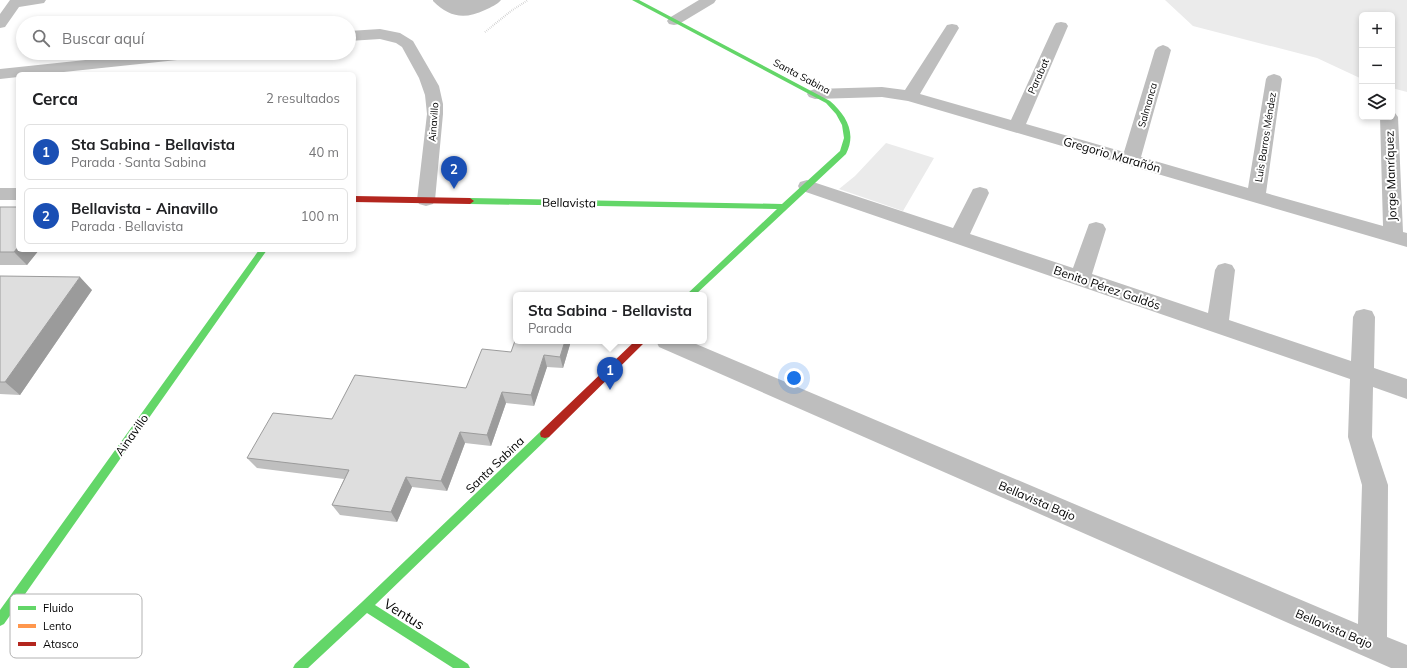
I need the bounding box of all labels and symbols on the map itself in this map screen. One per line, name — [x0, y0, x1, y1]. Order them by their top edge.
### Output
street label: Santa Sabina — [771, 56, 832, 97]
street label: Parabat — [1025, 56, 1052, 96]
street label: Salmanca — [1135, 81, 1160, 129]
street label: Luis Barros Méndez — [1252, 91, 1279, 183]
street label: Ainavillo — [426, 101, 441, 142]
street label: Jorge Manríquez — [1381, 130, 1400, 222]
street label: Gregorio Marañón — [1062, 133, 1163, 176]
pin: 2 — [441, 156, 467, 189]
street label: Bellavista — [542, 195, 596, 210]
street label: Benito Pérez Galdós — [1052, 262, 1162, 313]
pin: 1 — [597, 357, 623, 390]
your location — [784, 368, 804, 388]
street label: Ainavillo — [112, 411, 151, 459]
street label: Santa Sabina — [462, 433, 527, 496]
street label: Bellavista Bajo — [996, 478, 1078, 524]
legend — [10, 594, 142, 658]
street label: Ventus — [380, 595, 428, 634]
text: Fluido — [43, 601, 74, 615]
street label: Bellavista Bajo — [1293, 606, 1375, 652]
text: Lento — [43, 619, 71, 633]
text: Atasco — [43, 637, 78, 651]

